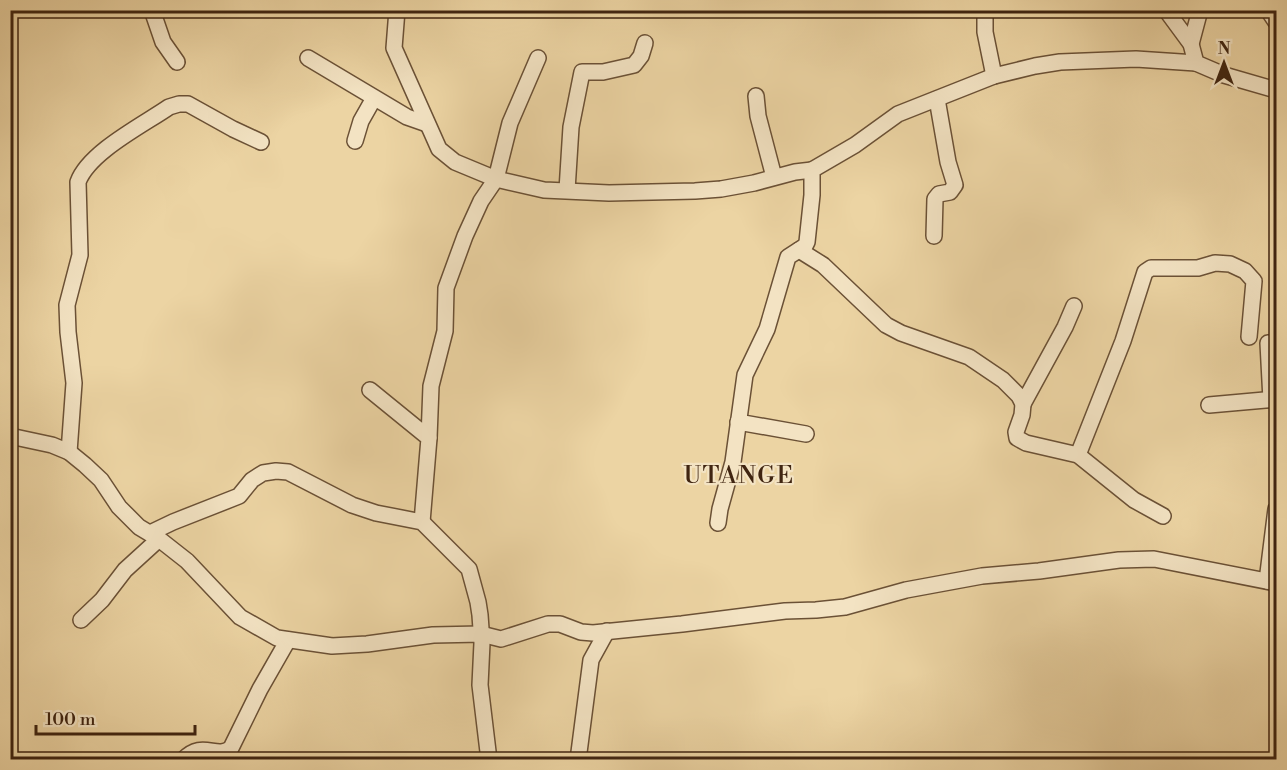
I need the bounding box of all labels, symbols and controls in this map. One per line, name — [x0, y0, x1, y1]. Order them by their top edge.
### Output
north arrow — [1194, 33, 1254, 93]
text: N — [1218, 39, 1231, 59]
district label: UTANGE — [683, 461, 795, 491]
scale bar — [36, 698, 195, 736]
text: 100 m — [45, 708, 96, 731]

